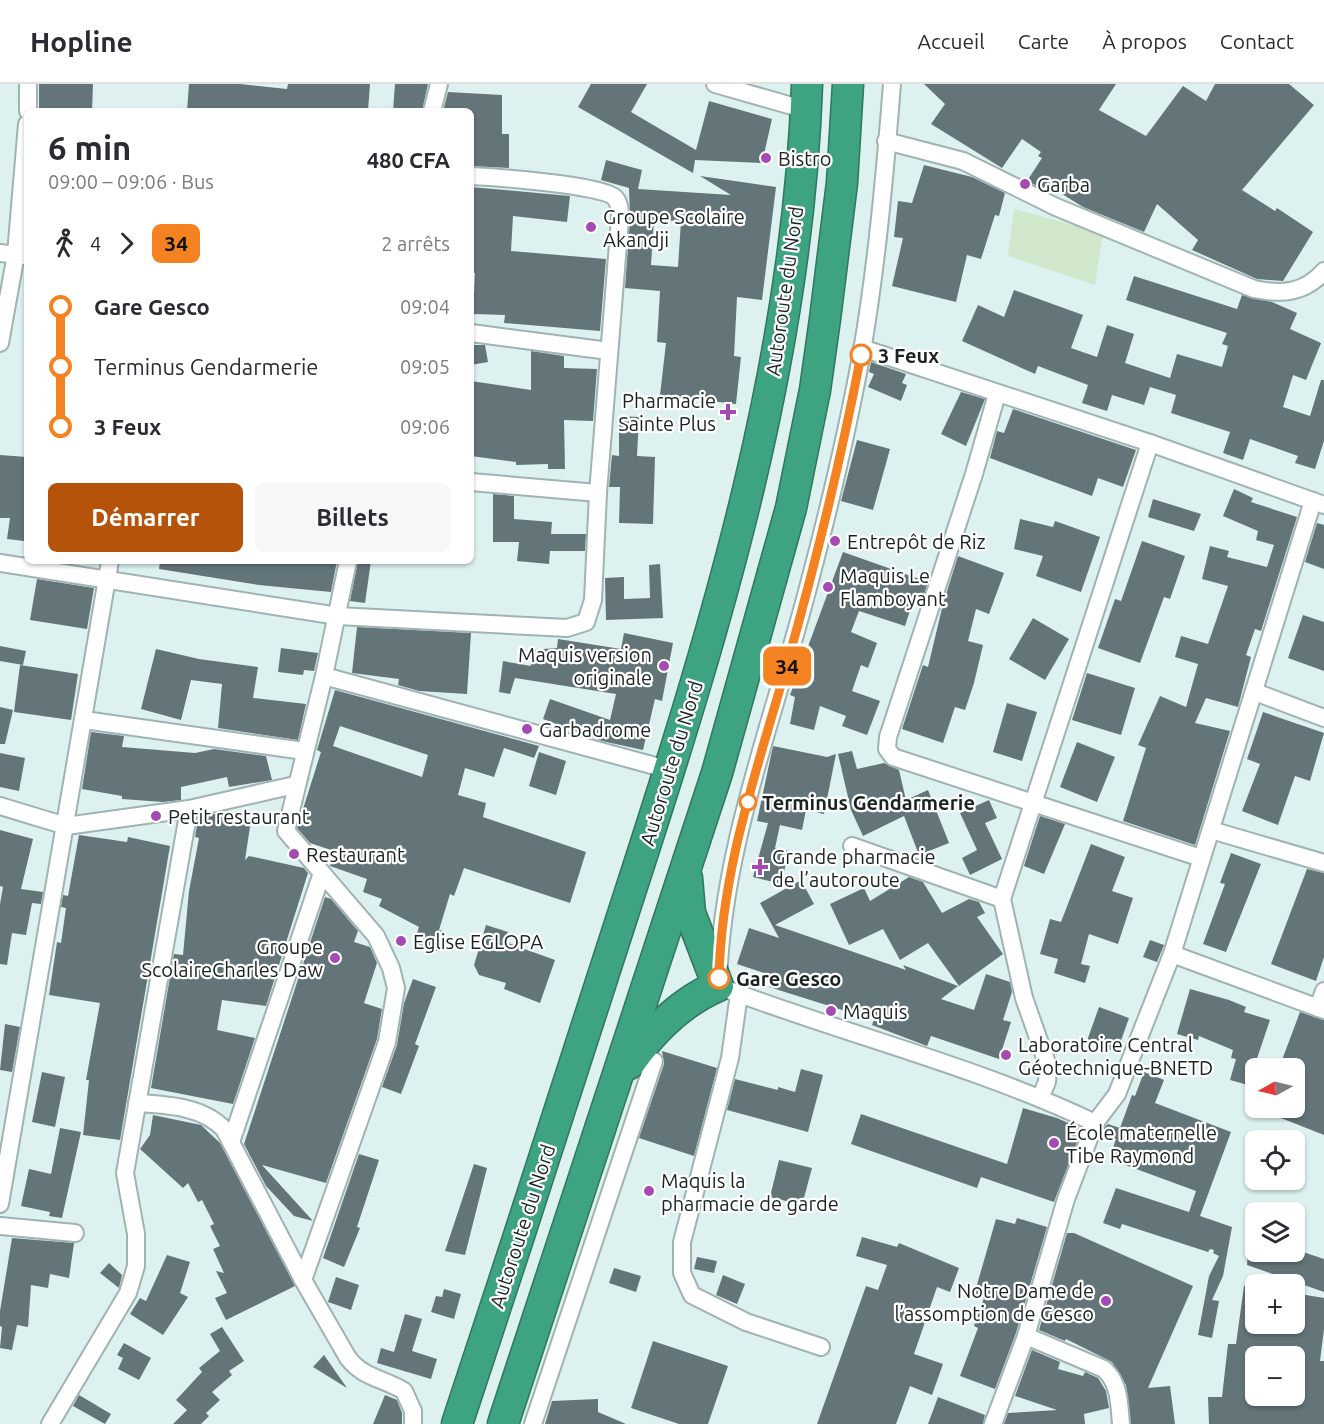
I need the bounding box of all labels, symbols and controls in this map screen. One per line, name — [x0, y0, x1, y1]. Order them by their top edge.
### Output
text: Hopline — [30, 26, 133, 57]
text: Accueil — [917, 29, 985, 53]
text: Carte — [1018, 29, 1069, 53]
text: À propos — [1102, 29, 1187, 53]
text: Contact — [1220, 29, 1294, 53]
text: 6 min — [48, 129, 131, 166]
text: 480 CFA — [367, 147, 450, 172]
place label: Bistro — [778, 147, 831, 170]
marker: Bistro — [759, 151, 773, 165]
text: 09:00 – 09:06 · Bus — [48, 170, 214, 193]
place label: Garba — [1037, 173, 1090, 196]
marker: Garba — [1018, 177, 1032, 191]
place label: Groupe Scolaire Akandji — [603, 205, 745, 251]
street label: Autoroute du Nord — [761, 205, 807, 377]
marker: Groupe Scolaire Akandji — [584, 220, 598, 234]
icon: walk — [48, 227, 81, 260]
icon: forward — [110, 227, 143, 260]
text: 34 — [164, 231, 188, 255]
text: 4 — [90, 232, 101, 255]
text: 2 arrêts — [381, 232, 450, 255]
text: Gare Gesco — [94, 294, 210, 319]
text: 09:04 — [400, 295, 450, 318]
marker: 3 Feux — [850, 344, 872, 366]
place label: 3 Feux — [878, 344, 939, 367]
text: Terminus Gendarmerie — [94, 354, 318, 379]
text: 09:05 — [400, 355, 450, 378]
place label: Pharmacie Sainte Plus — [618, 389, 716, 435]
marker: Pharmacie Sainte Plus — [721, 405, 735, 419]
text: 3 Feux — [94, 414, 161, 439]
text: 09:06 — [400, 415, 450, 438]
button: Démarrer — [48, 483, 243, 552]
button: Billets — [255, 483, 450, 552]
place label: Entrepôt de Riz — [847, 530, 986, 553]
marker: Entrepôt de Riz — [828, 534, 842, 548]
place label: Maquis Le Flamboyant — [840, 564, 946, 610]
marker: Maquis Le Flamboyant — [821, 580, 835, 594]
place label: Maquis version originale — [518, 643, 652, 689]
line badge: 34 — [760, 646, 814, 686]
text: 34 — [775, 654, 799, 678]
marker: Maquis version originale — [657, 659, 671, 673]
street label: Autoroute du Nord — [635, 678, 707, 848]
place label: Garbadrome — [539, 718, 651, 741]
marker: Garbadrome — [520, 722, 534, 736]
place label: Terminus Gendarmerie — [762, 791, 975, 814]
marker: Terminus Gendarmerie — [739, 793, 757, 811]
place label: Petit restaurant — [168, 805, 310, 828]
marker: Petit restaurant — [149, 809, 163, 823]
place label: Restaurant — [306, 843, 405, 866]
place label: Grande pharmacie de l’autoroute — [772, 845, 936, 891]
marker: Restaurant — [287, 847, 301, 861]
marker: Grande pharmacie de l’autoroute — [753, 860, 767, 874]
place label: Eglise EGLOPA — [413, 930, 543, 953]
marker: Eglise EGLOPA — [394, 934, 408, 948]
place label: Groupe ScolaireCharles Daw — [142, 935, 323, 981]
marker: Groupe ScolaireCharles Daw — [328, 951, 342, 965]
marker: Gare Gesco — [708, 967, 730, 989]
place label: Gare Gesco — [736, 967, 841, 990]
place label: Maquis — [843, 1000, 907, 1023]
marker: Maquis — [824, 1004, 838, 1018]
place label: Laboratoire Central Géotechnique-BNETD — [1018, 1033, 1213, 1079]
marker: Laboratoire Central Géotechnique-BNETD — [999, 1048, 1013, 1062]
north arrow — [1245, 1058, 1305, 1118]
map controls — [1245, 1058, 1305, 1406]
place label: École maternelle Tibe Raymond — [1066, 1121, 1217, 1167]
button: locate — [1245, 1130, 1305, 1190]
marker: École maternelle Tibe Raymond — [1047, 1136, 1061, 1150]
street label: Autoroute du Nord — [485, 1141, 559, 1311]
place label: Maquis la pharmacie de garde — [661, 1169, 839, 1215]
marker: Maquis la pharmacie de garde — [642, 1184, 656, 1198]
button: layers — [1245, 1202, 1305, 1262]
button: + — [1245, 1274, 1305, 1334]
place label: Notre Dame de l’assomption de Gesco — [894, 1279, 1094, 1325]
marker: Notre Dame de l’assomption de Gesco — [1099, 1294, 1113, 1308]
button: − — [1245, 1346, 1305, 1406]

